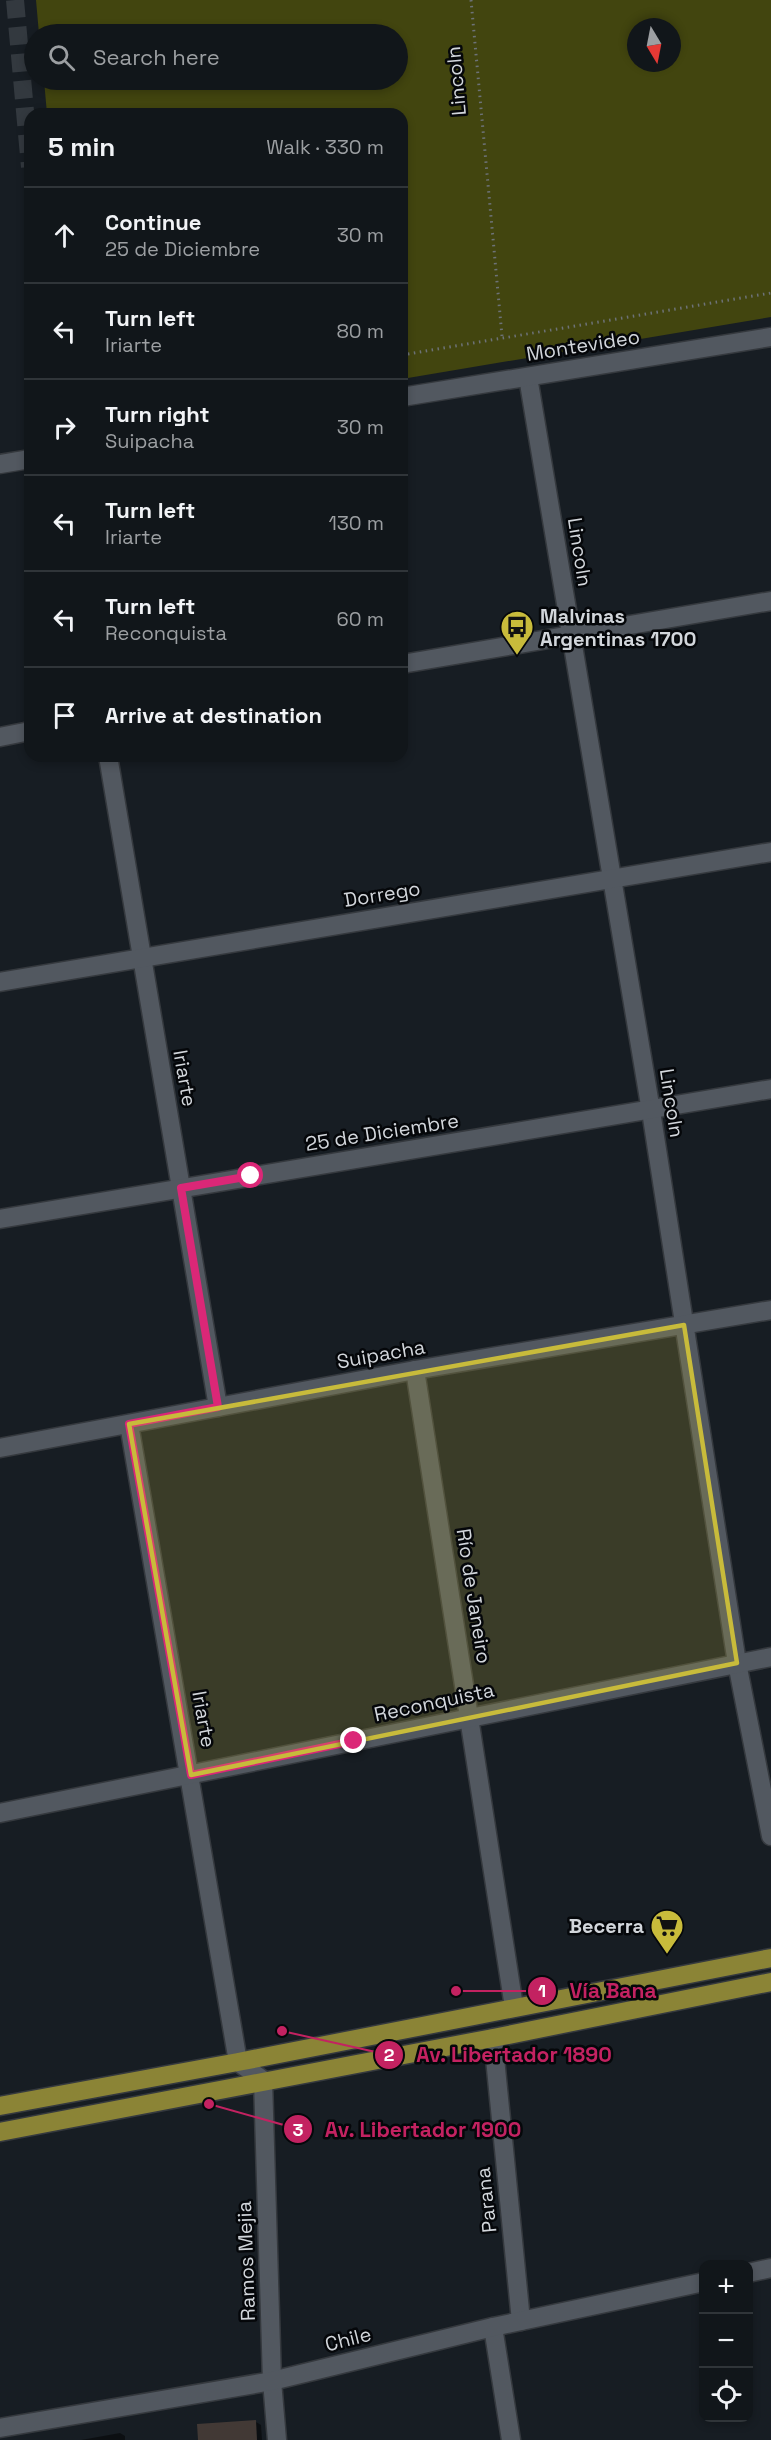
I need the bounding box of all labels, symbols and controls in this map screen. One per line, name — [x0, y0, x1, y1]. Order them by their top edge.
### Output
north arrow — [627, 18, 681, 72]
search box — [24, 24, 408, 90]
icon: search — [45, 41, 78, 74]
text: Search here — [93, 43, 220, 71]
street label: Lincoln — [440, 45, 472, 117]
text: 5 min — [48, 130, 115, 164]
text: Walk · 330 m — [266, 134, 384, 160]
text: Continue — [105, 208, 201, 236]
icon: ahead — [48, 219, 81, 252]
text: 30 m — [337, 222, 384, 248]
text: 25 de Diciembre — [105, 236, 260, 262]
text: Turn left — [105, 304, 195, 332]
icon: left — [48, 315, 81, 348]
text: 80 m — [336, 318, 384, 344]
street label: Montevideo — [524, 323, 642, 367]
text: Iriarte — [105, 332, 162, 358]
text: Turn right — [105, 400, 210, 428]
icon: right — [48, 411, 81, 444]
text: 30 m — [337, 414, 384, 440]
text: Suipacha — [105, 428, 194, 454]
text: Turn left — [105, 496, 195, 524]
icon: left — [48, 507, 81, 540]
text: 130 m — [328, 510, 384, 536]
street label: Lincoln — [562, 516, 598, 588]
text: Iriarte — [105, 524, 162, 550]
text: Turn left — [105, 592, 195, 620]
icon: left — [48, 603, 81, 636]
place label: Malvinas Argentinas 1700 — [540, 603, 696, 652]
text: 60 m — [337, 606, 384, 632]
bus stop icon: Malvinas Argentinas 1700 — [499, 609, 535, 656]
text: Reconquista — [105, 620, 227, 646]
icon: arrive — [48, 699, 81, 732]
text: Arrive at destination — [105, 701, 322, 729]
street label: Dorrego — [342, 875, 422, 913]
street label: Iriarte — [167, 1048, 203, 1108]
street label: Lincoln — [654, 1067, 690, 1139]
street label: 25 de Diciembre — [303, 1107, 461, 1157]
route start — [237, 1162, 263, 1188]
street label: Suipacha — [335, 1333, 427, 1375]
street label: Río de Janeiro — [450, 1527, 498, 1665]
street label: Reconquista — [372, 1677, 496, 1727]
street label: Iriarte — [186, 1689, 222, 1749]
route end — [340, 1727, 366, 1753]
supermarket icon: Becerra — [649, 1908, 685, 1955]
place label: Becerra — [569, 1913, 644, 1939]
callout: Vía Bana — [527, 1972, 668, 2011]
text: Vía Bana — [569, 1977, 657, 2004]
text: 1 — [538, 1979, 546, 2002]
callout: Av. Libertador 1890 — [374, 2036, 624, 2075]
text: Av. Libertador 1890 — [416, 2041, 612, 2068]
text: 2 — [384, 2043, 395, 2066]
callout: Av. Libertador 1900 — [283, 2110, 534, 2149]
text: Av. Libertador 1900 — [325, 2116, 521, 2143]
text: 3 — [293, 2118, 304, 2141]
street label: Parana — [470, 2166, 502, 2234]
street label: Ramos Mejia — [231, 2201, 261, 2321]
map controls — [699, 2260, 753, 2422]
button: + — [699, 2260, 753, 2314]
button: − — [699, 2314, 753, 2368]
street label: Chile — [322, 2321, 374, 2357]
button: locate — [699, 2368, 753, 2422]

